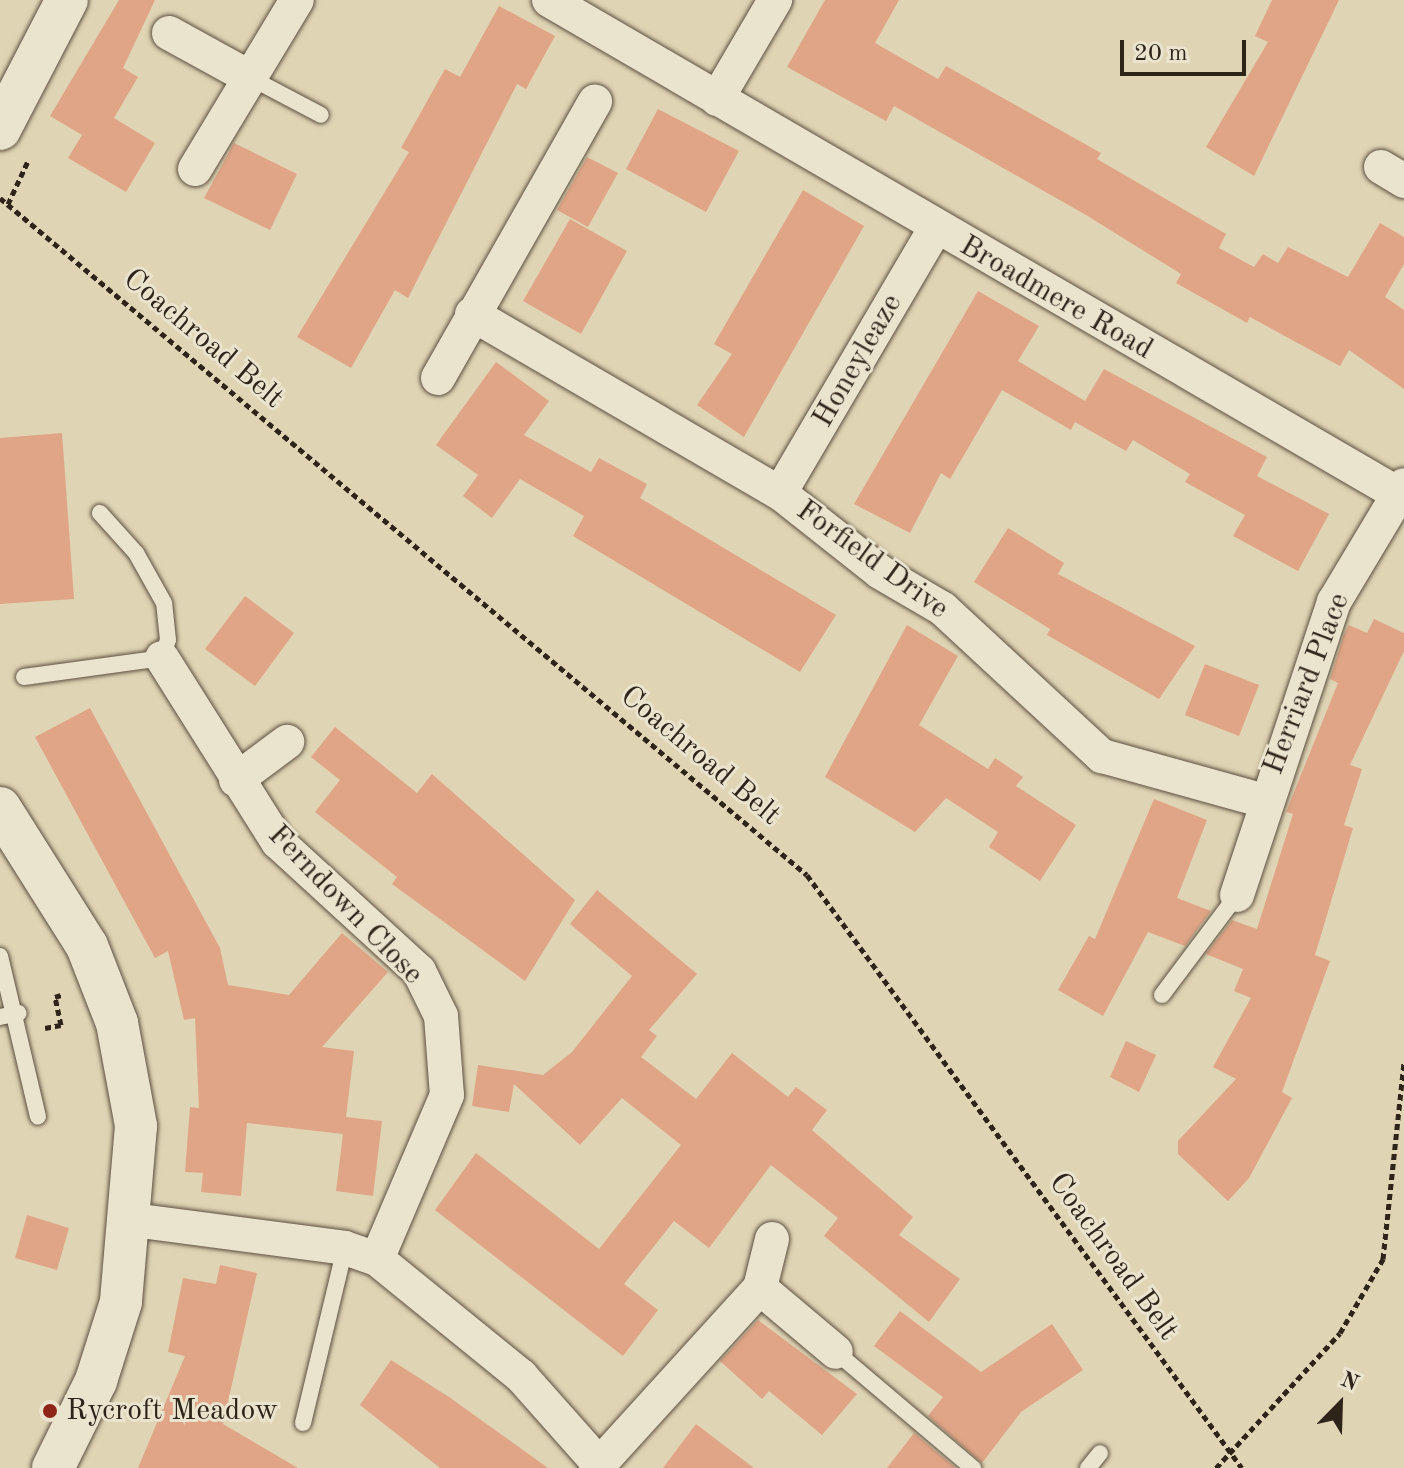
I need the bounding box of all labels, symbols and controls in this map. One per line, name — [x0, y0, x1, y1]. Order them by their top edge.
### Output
scale bar — [1124, 24, 1250, 74]
text: 20 m — [1134, 42, 1188, 66]
street label: Broadmere Road — [953, 228, 1159, 368]
street label: Coachroad Belt — [115, 261, 291, 417]
street label: Honeyleaze — [805, 288, 911, 434]
street label: Forfield Drive — [789, 493, 955, 627]
street label: Herriard Place — [1256, 588, 1358, 780]
street label: Coachroad Belt — [612, 678, 788, 834]
street label: Ferndown Close — [260, 818, 430, 992]
street label: Coachroad Belt — [1040, 1166, 1186, 1348]
north arrow — [1300, 1364, 1380, 1444]
text: N — [1337, 1368, 1361, 1395]
place label: Rycroft Meadow — [66, 1393, 278, 1429]
marker: Rycroft Meadow — [41, 1402, 59, 1420]

